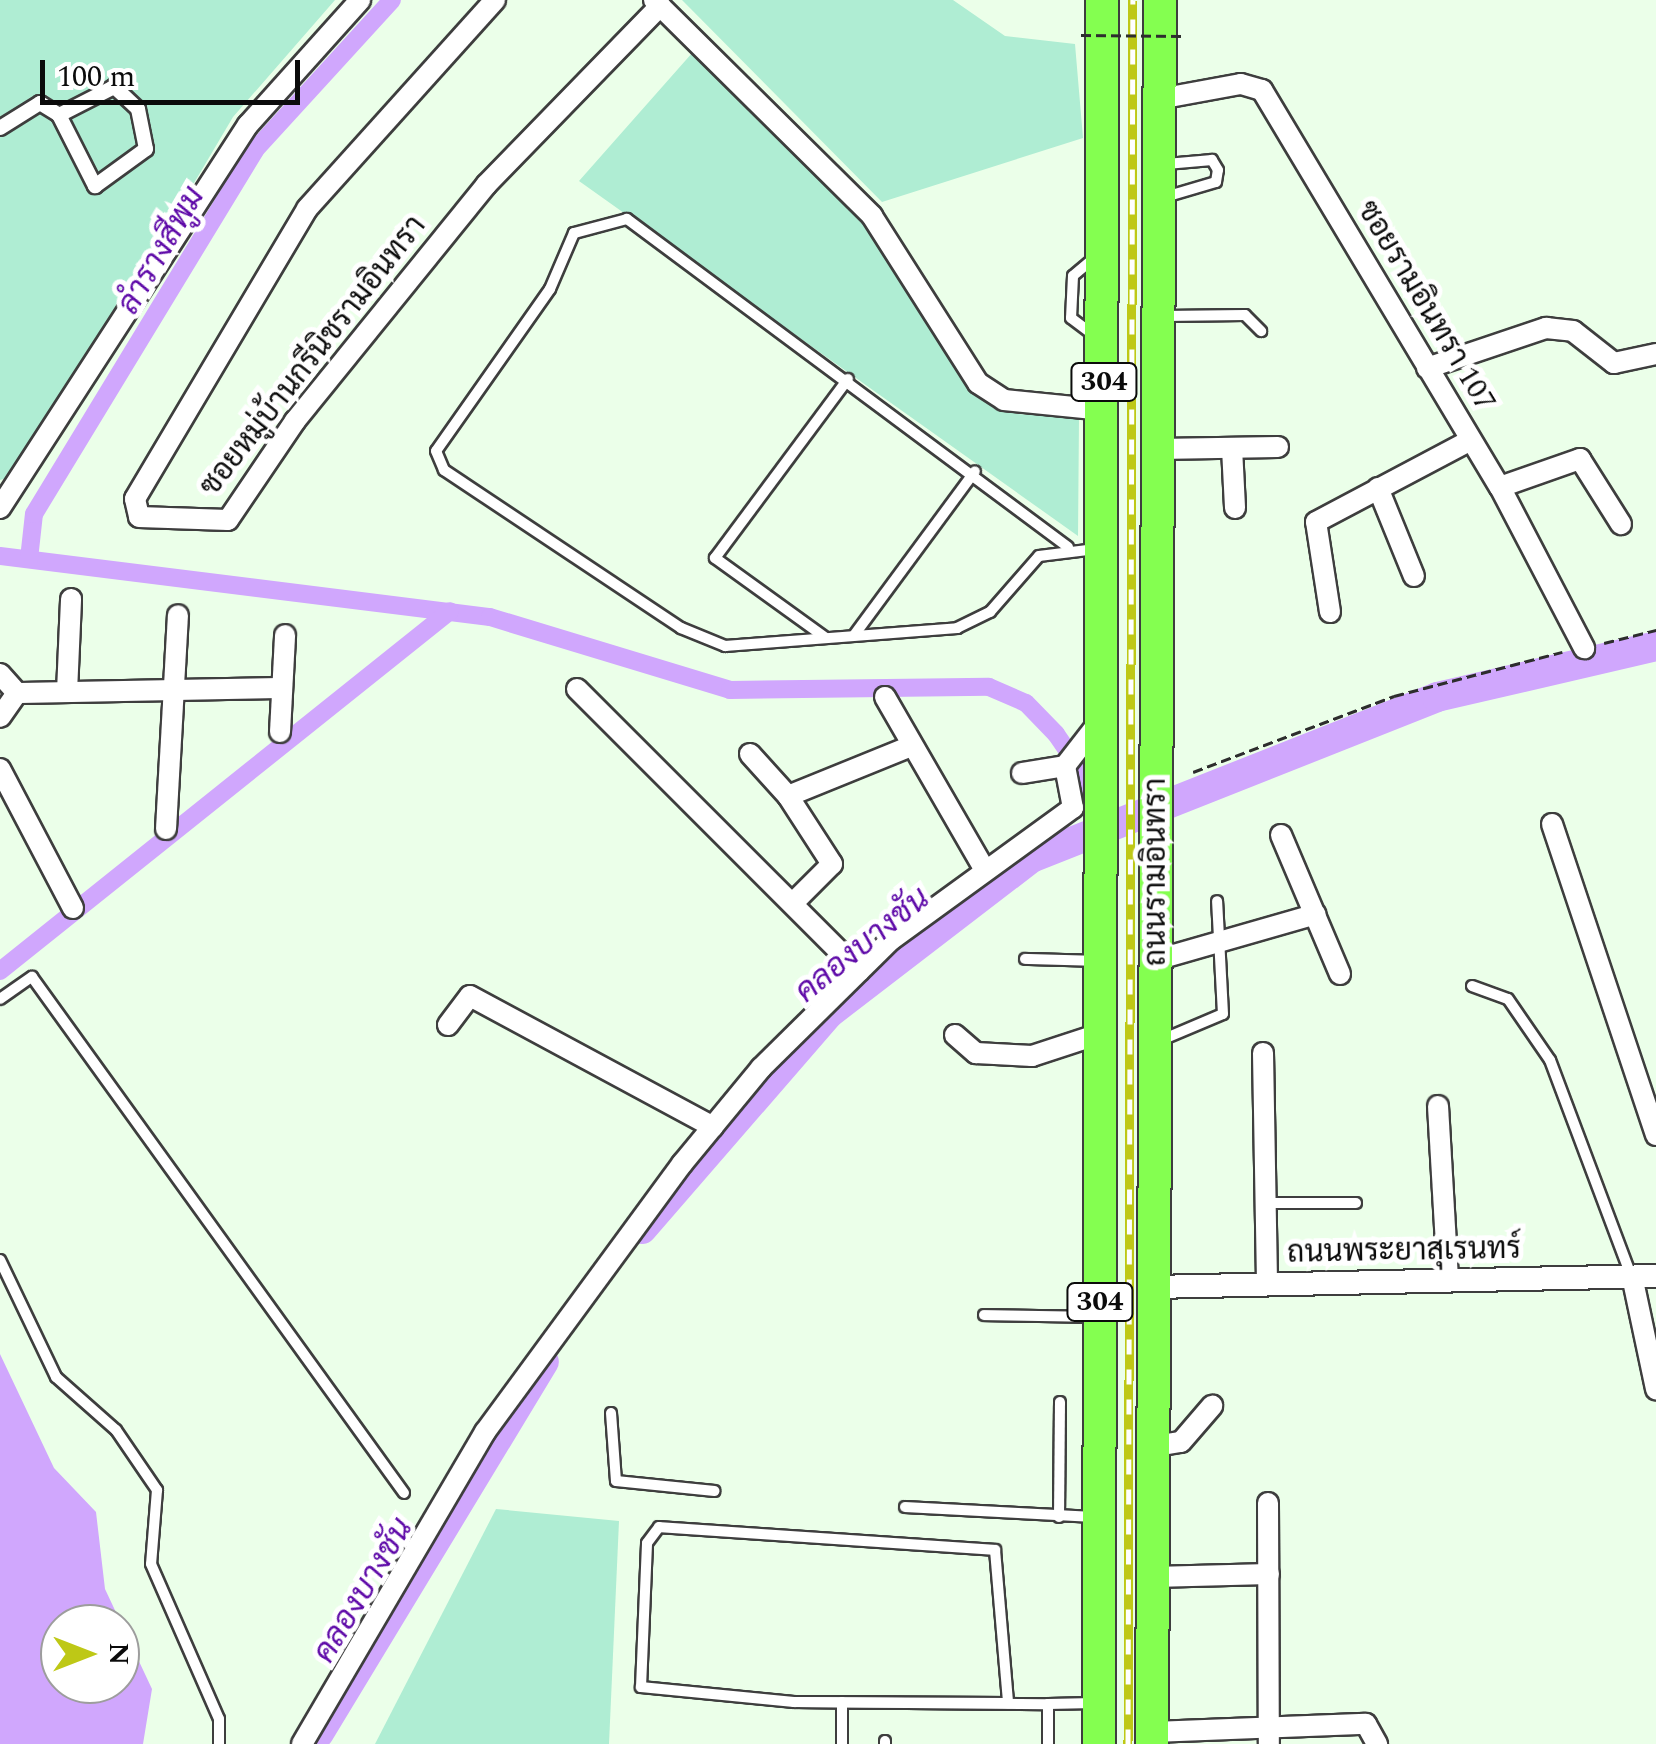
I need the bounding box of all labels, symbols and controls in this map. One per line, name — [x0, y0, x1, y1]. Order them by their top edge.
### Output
scale bar — [45, 40, 305, 102]
text: 100 m — [57, 54, 135, 100]
water label: ลำรางสีพูม — [110, 180, 214, 322]
street label: ซอยรามอินทรา 107 — [1349, 194, 1503, 418]
street label: ซอยหมู่บ้านกรีนิชรามอินทรา — [192, 209, 434, 503]
road number: 304 — [1069, 359, 1139, 405]
street label: ถนนรามอินทรา — [1138, 778, 1174, 966]
water label: คลองบางชัน — [788, 880, 938, 1012]
street label: ถนนพระยาสุเรนทร์ — [1287, 1231, 1521, 1271]
road number: 304 — [1065, 1279, 1135, 1325]
water label: คลองบางชัน — [306, 1512, 422, 1670]
north arrow — [40, 1604, 140, 1704]
text: N — [97, 1643, 140, 1665]

